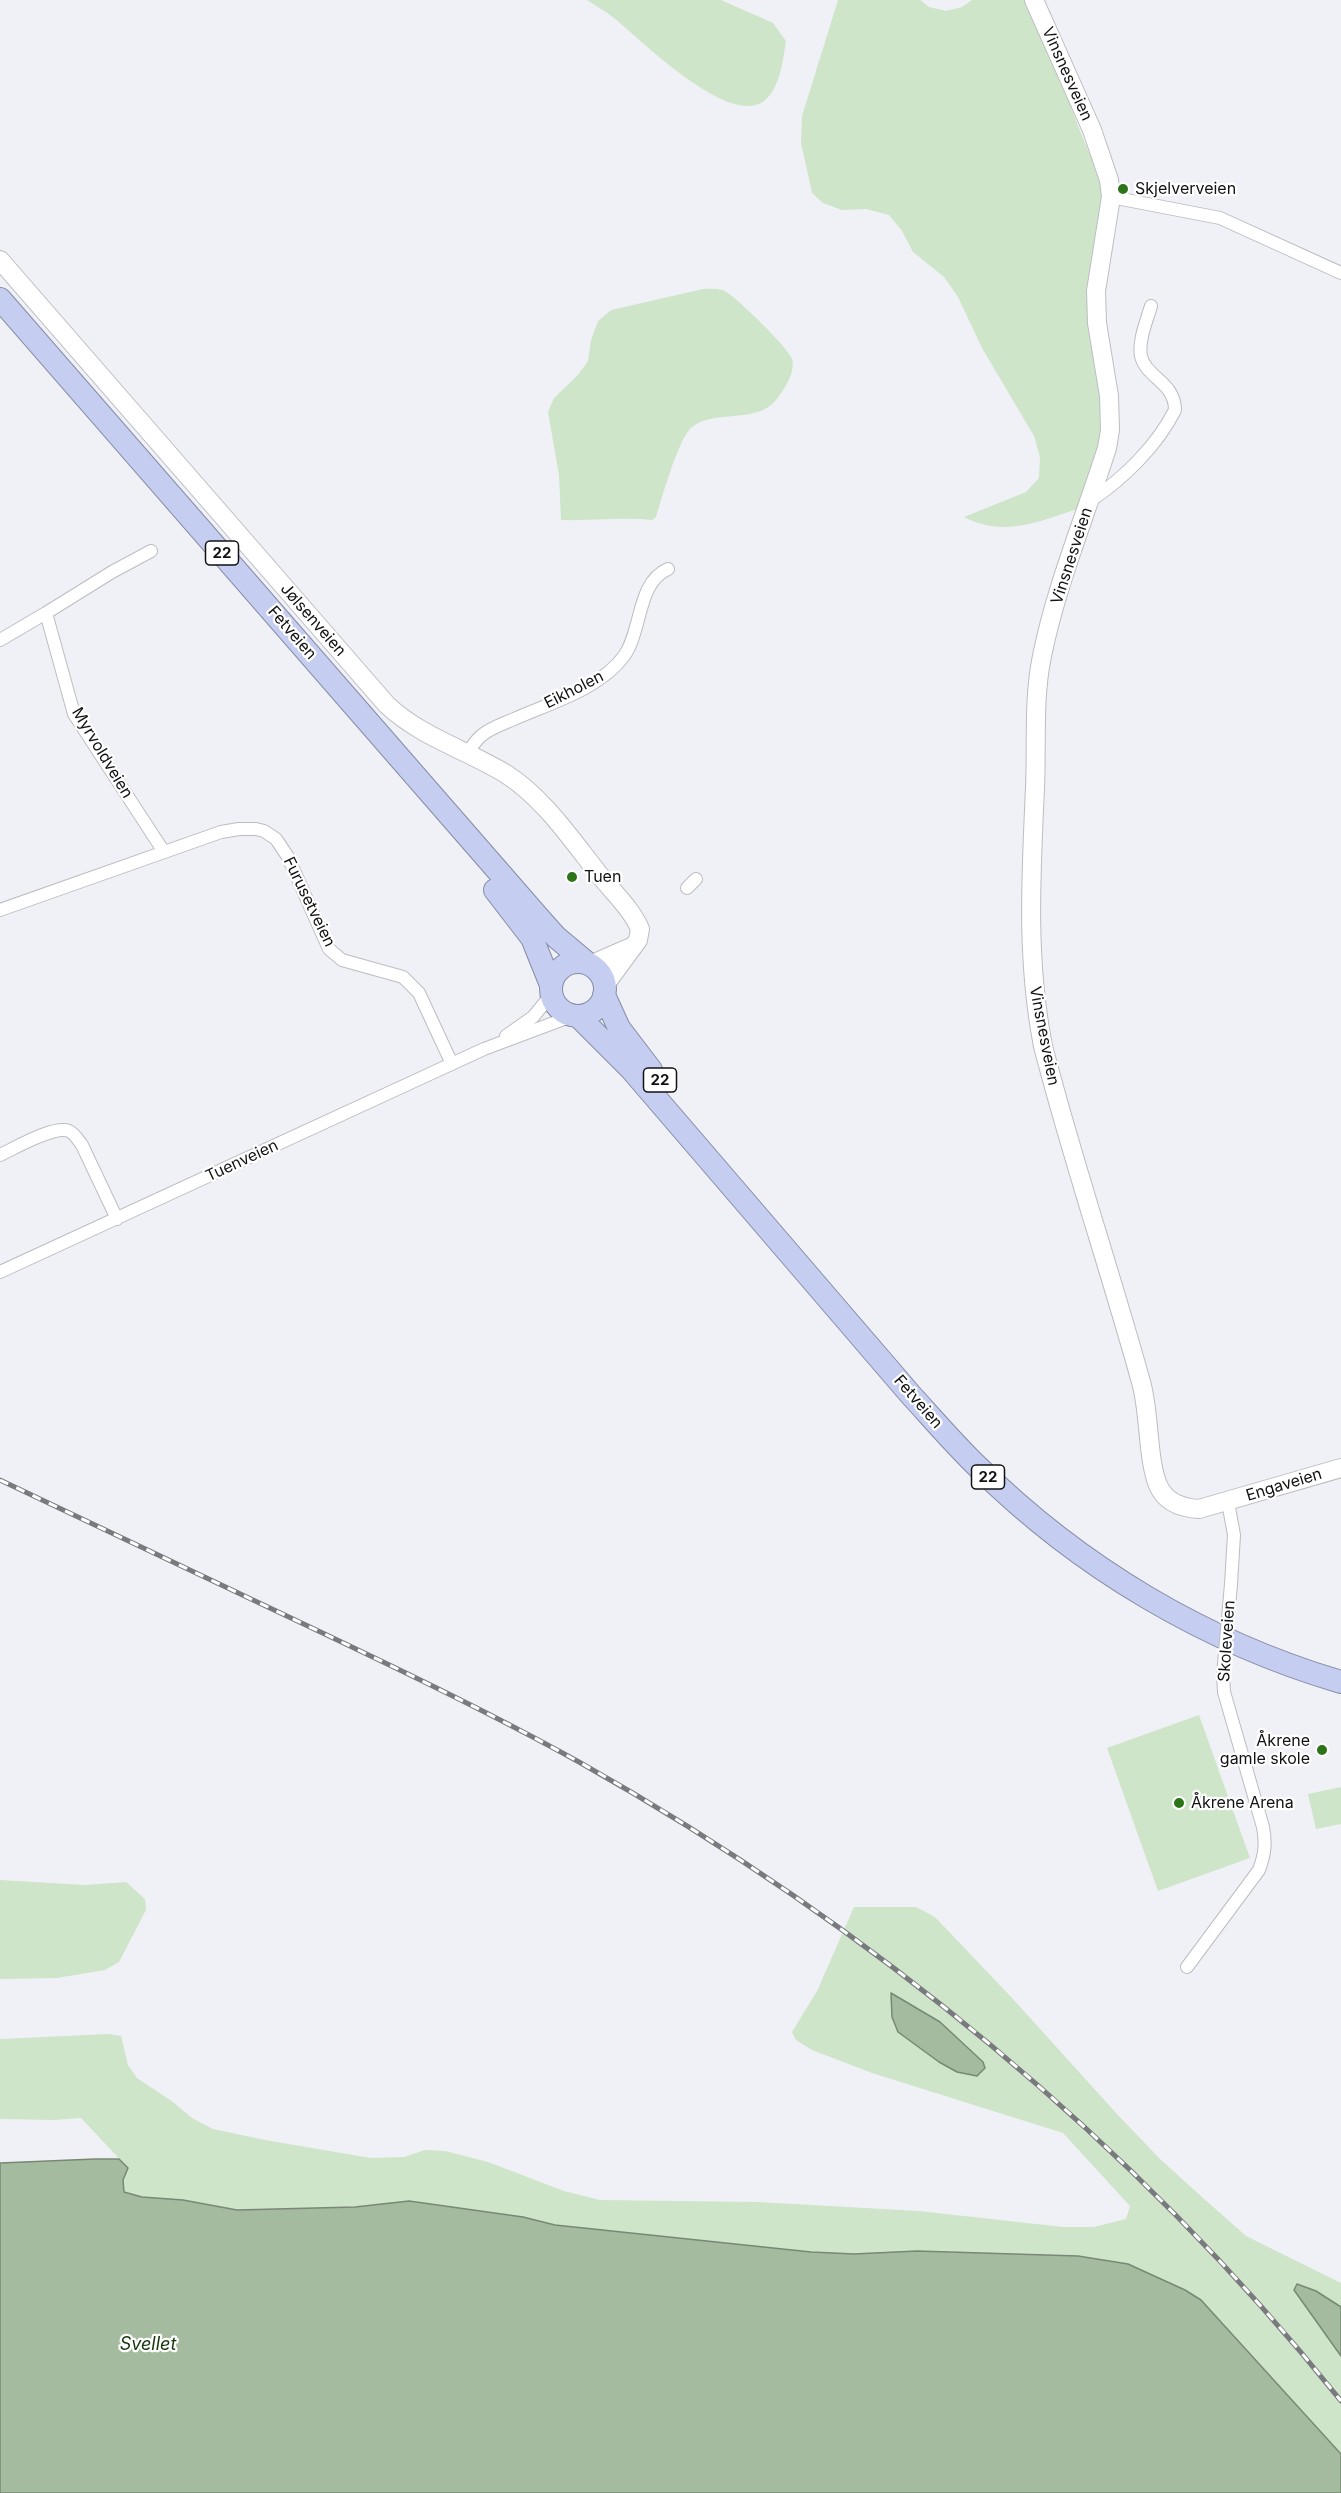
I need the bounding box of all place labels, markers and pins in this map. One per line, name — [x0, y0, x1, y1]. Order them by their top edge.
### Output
place label: Skjelverveien — [1135, 179, 1236, 199]
marker: Skjelverveien — [1116, 182, 1130, 196]
place label: Tuen — [584, 867, 621, 887]
marker: Tuen — [565, 870, 579, 884]
place label: Åkrene gamle skole — [1220, 1731, 1310, 1769]
marker: Åkrene gamle skole — [1315, 1743, 1329, 1757]
place label: Åkrene Arena — [1191, 1793, 1294, 1813]
marker: Åkrene Arena — [1172, 1796, 1186, 1810]

